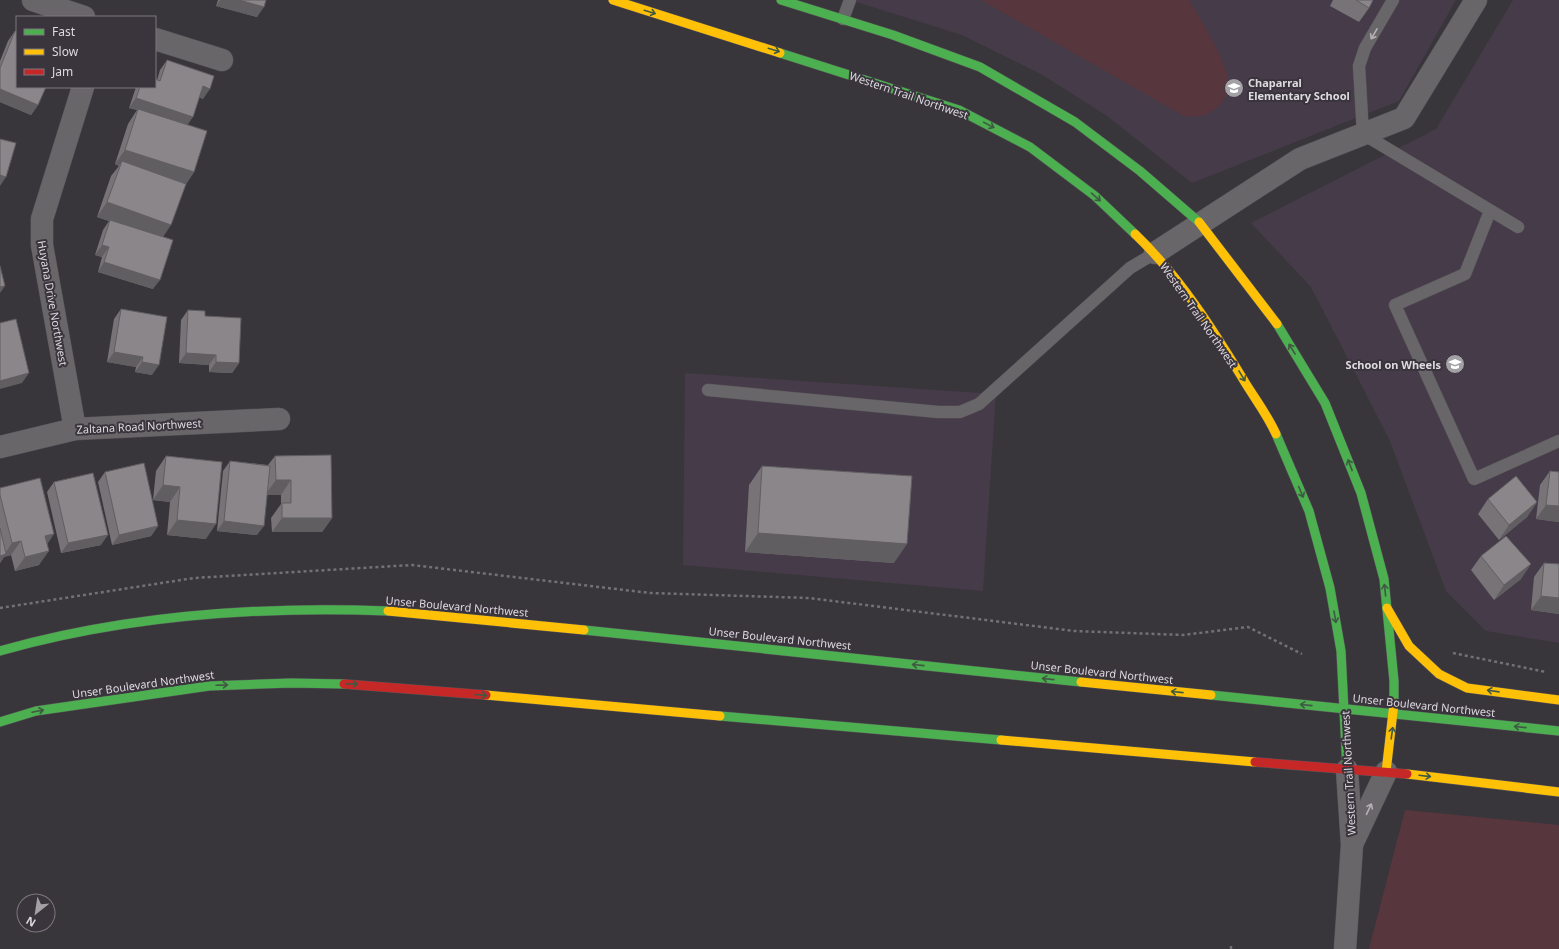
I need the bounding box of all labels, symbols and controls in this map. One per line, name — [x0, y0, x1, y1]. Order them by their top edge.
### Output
one-way arrow — [643, 9, 656, 16]
legend — [16, 16, 156, 88]
text: Fast — [52, 23, 76, 40]
one-way arrow — [1369, 28, 1377, 40]
text: Slow — [52, 43, 79, 60]
one-way arrow — [767, 47, 780, 54]
text: Jam — [51, 63, 73, 80]
street label: Western Trail Northwest — [848, 68, 971, 122]
place label: Chaparral Elementary School — [1248, 75, 1350, 103]
school or university icon: Chaparral Elementary School — [1223, 77, 1245, 99]
one-way arrow — [982, 122, 994, 130]
one-way arrow — [1091, 193, 1102, 202]
street label: Huyana Drive Northwest — [35, 239, 71, 367]
street label: Western Trail Northwest — [1157, 260, 1241, 370]
one-way arrow — [1288, 343, 1296, 355]
school or university icon: School on Wheels — [1444, 353, 1466, 375]
place label: School on Wheels — [1346, 357, 1441, 372]
one-way arrow — [1238, 370, 1246, 381]
street label: Zaltana Road Northwest — [76, 415, 202, 437]
one-way arrow — [1345, 460, 1353, 472]
one-way arrow — [1297, 486, 1305, 498]
one-way arrow — [1381, 584, 1389, 597]
street label: Unser Boulevard Northwest — [385, 592, 529, 620]
one-way arrow — [1331, 610, 1339, 623]
street label: Unser Boulevard Northwest — [708, 623, 852, 653]
street label: Unser Boulevard Northwest — [1030, 657, 1174, 687]
one-way arrow — [912, 661, 925, 669]
street label: Unser Boulevard Northwest — [71, 667, 215, 701]
one-way arrow — [1041, 675, 1054, 682]
one-way arrow — [345, 681, 358, 688]
one-way arrow — [215, 682, 228, 689]
one-way arrow — [1487, 687, 1500, 695]
one-way arrow — [1171, 688, 1184, 696]
street label: Unser Boulevard Northwest — [1352, 690, 1496, 720]
one-way arrow — [474, 691, 487, 698]
one-way arrow — [1300, 702, 1313, 709]
one-way arrow — [31, 707, 44, 715]
street label: Western Trail Northwest — [1337, 710, 1359, 836]
one-way arrow — [1514, 723, 1527, 731]
one-way arrow — [1388, 727, 1396, 740]
one-way arrow — [1418, 773, 1431, 780]
one-way arrow — [1366, 804, 1373, 816]
north arrow — [16, 893, 56, 933]
text: N — [23, 913, 38, 931]

